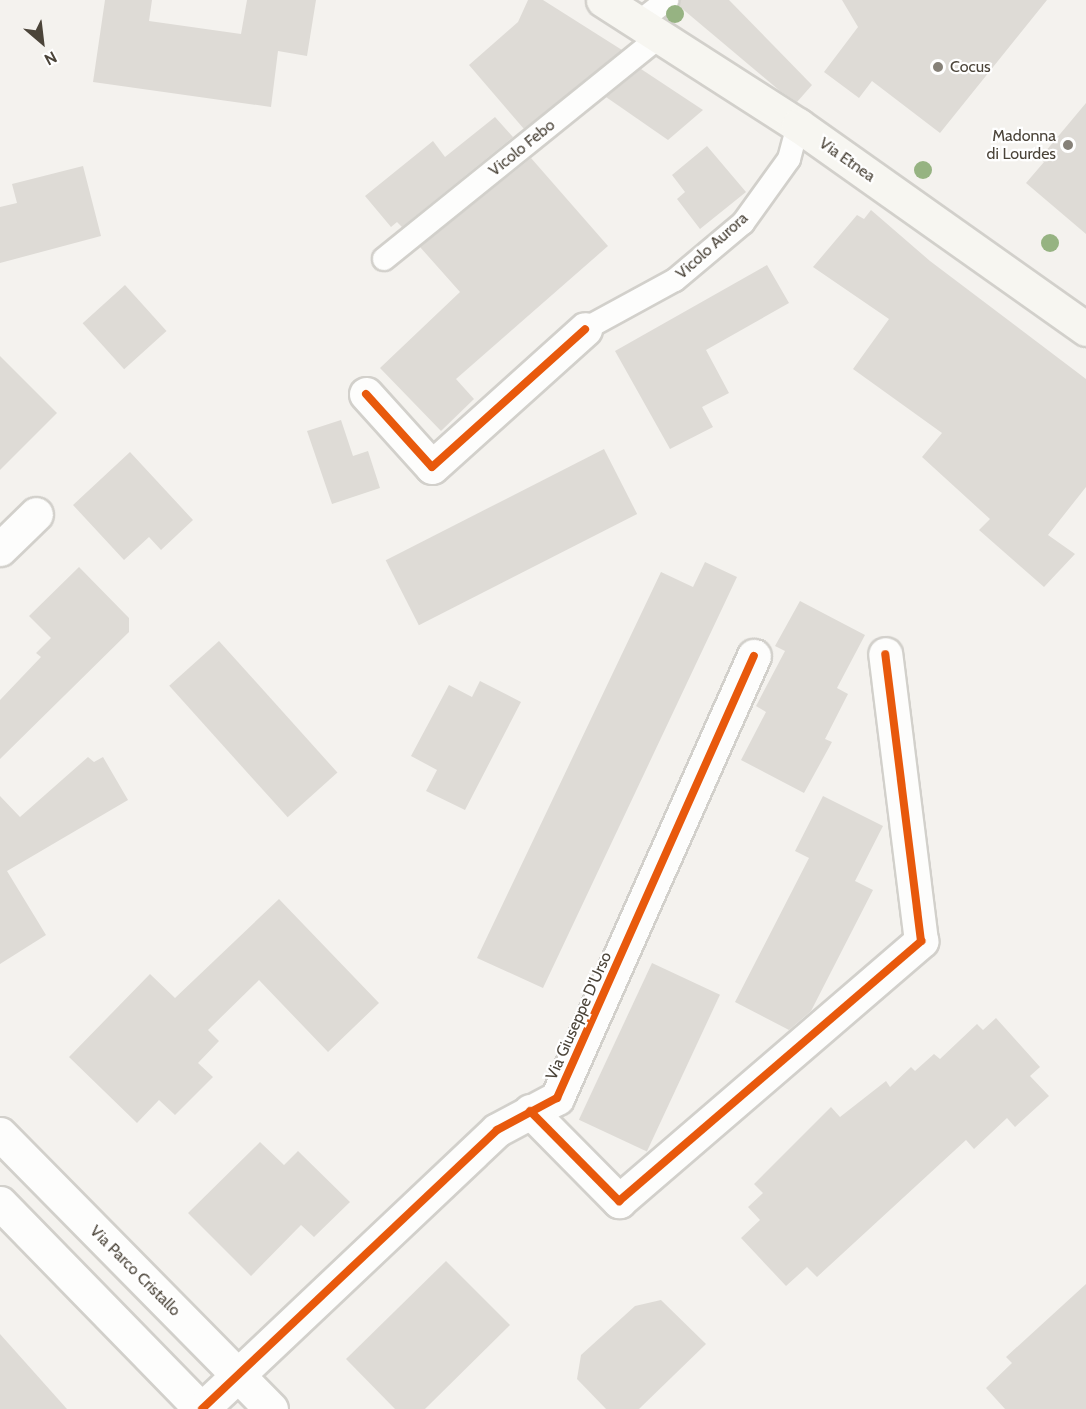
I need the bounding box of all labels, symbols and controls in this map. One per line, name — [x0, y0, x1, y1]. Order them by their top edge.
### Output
north arrow — [12, 12, 72, 72]
text: N — [41, 47, 60, 69]
place label: Cocus — [950, 57, 991, 77]
marker: Cocus — [931, 60, 945, 74]
street label: Vicolo Febo — [485, 116, 559, 180]
place label: Madonna di Lourdes — [987, 126, 1056, 164]
street label: Via Etnea — [815, 134, 879, 186]
marker: Madonna di Lourdes — [1061, 138, 1075, 152]
street label: Vicolo Aurora — [672, 209, 752, 283]
street label: Via Giuseppe D'Urso — [542, 949, 616, 1083]
street label: Via Parco Cristallo — [86, 1222, 184, 1320]

